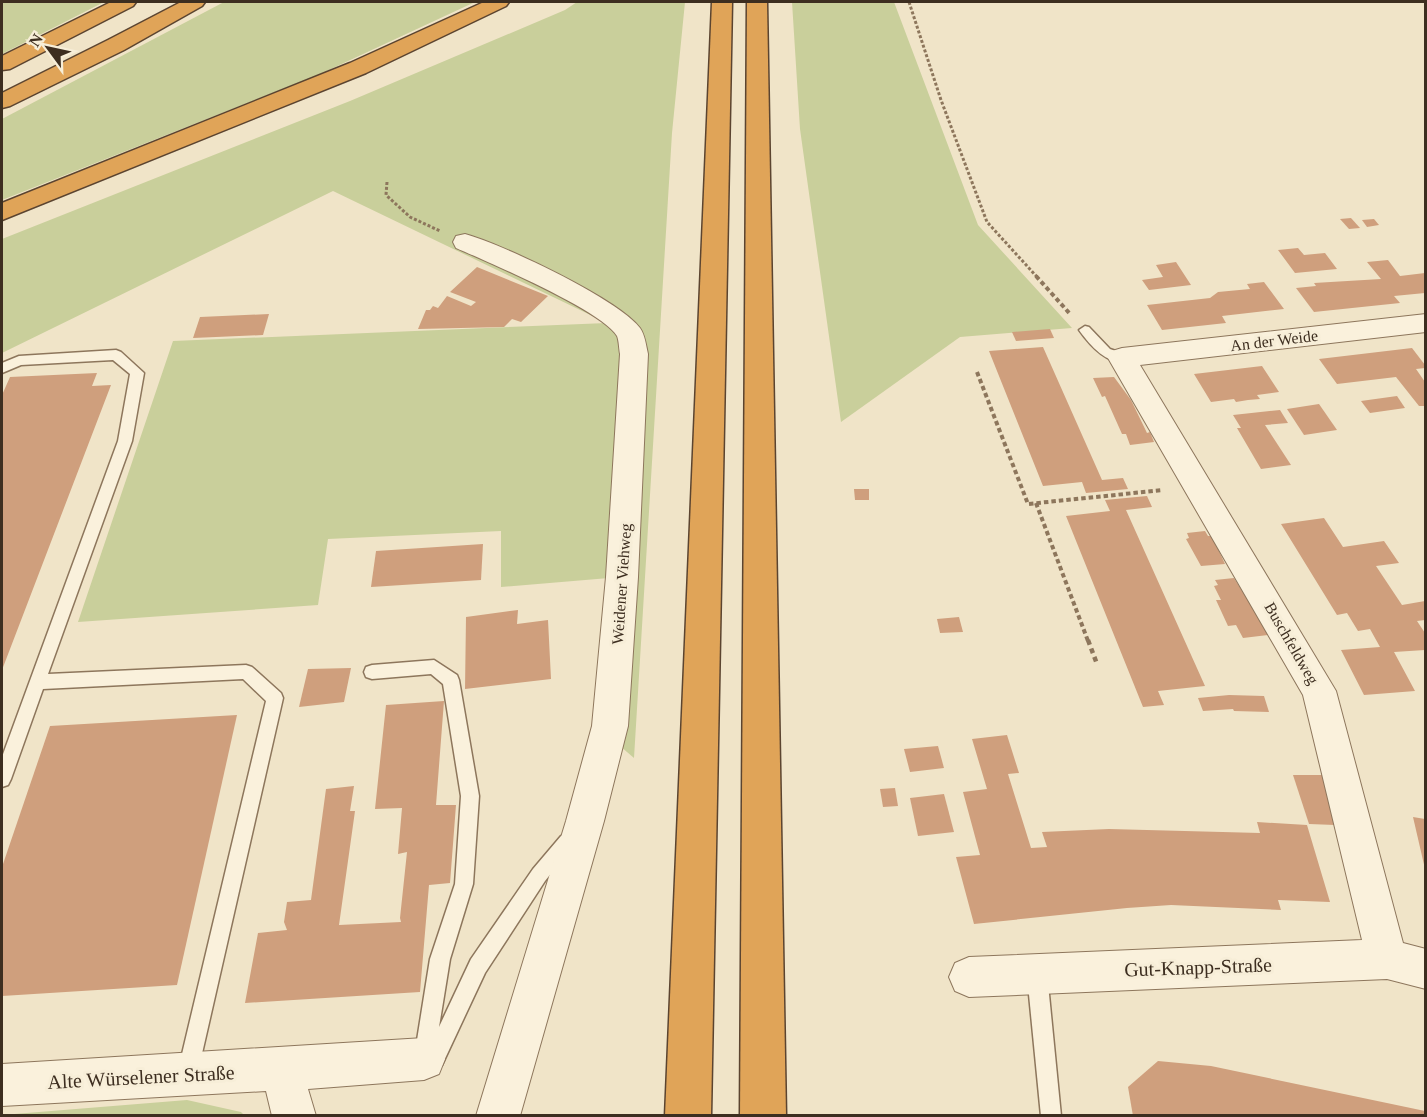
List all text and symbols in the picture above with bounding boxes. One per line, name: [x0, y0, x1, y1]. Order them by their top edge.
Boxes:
north arrow: [18, 18, 78, 78]
text: N: [26, 30, 46, 50]
street label: An der Weide: [1229, 327, 1319, 354]
street label: Weidener Viehweg: [609, 523, 635, 645]
street label: Buschfeldweg: [1260, 599, 1322, 688]
street label: Gut-Knapp-Straße: [1124, 953, 1272, 982]
street label: Alte Würselener Straße: [47, 1061, 235, 1093]

